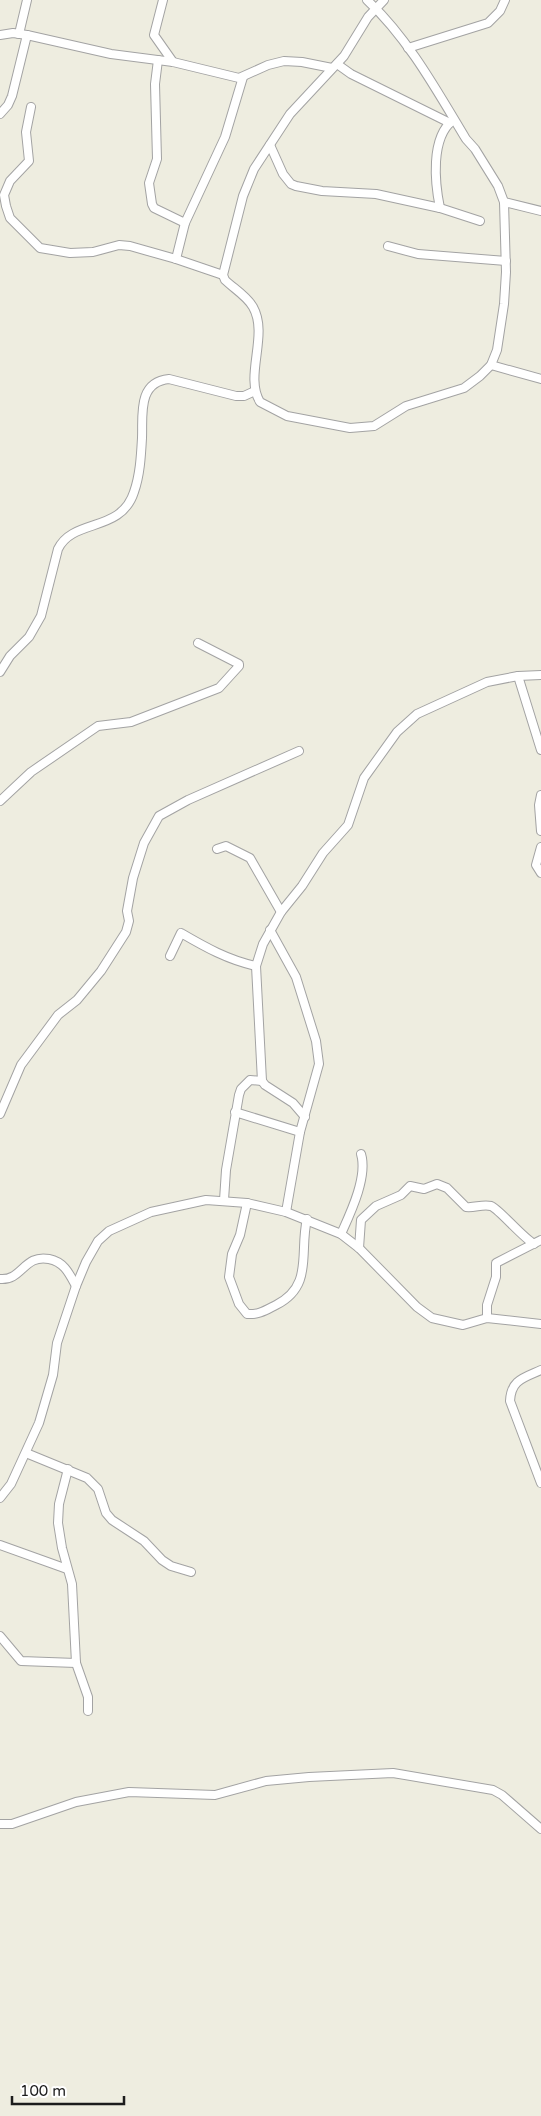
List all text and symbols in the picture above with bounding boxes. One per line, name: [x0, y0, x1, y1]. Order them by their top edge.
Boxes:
scale bar: [12, 2074, 125, 2106]
text: 100 m: [20, 2082, 66, 2100]

